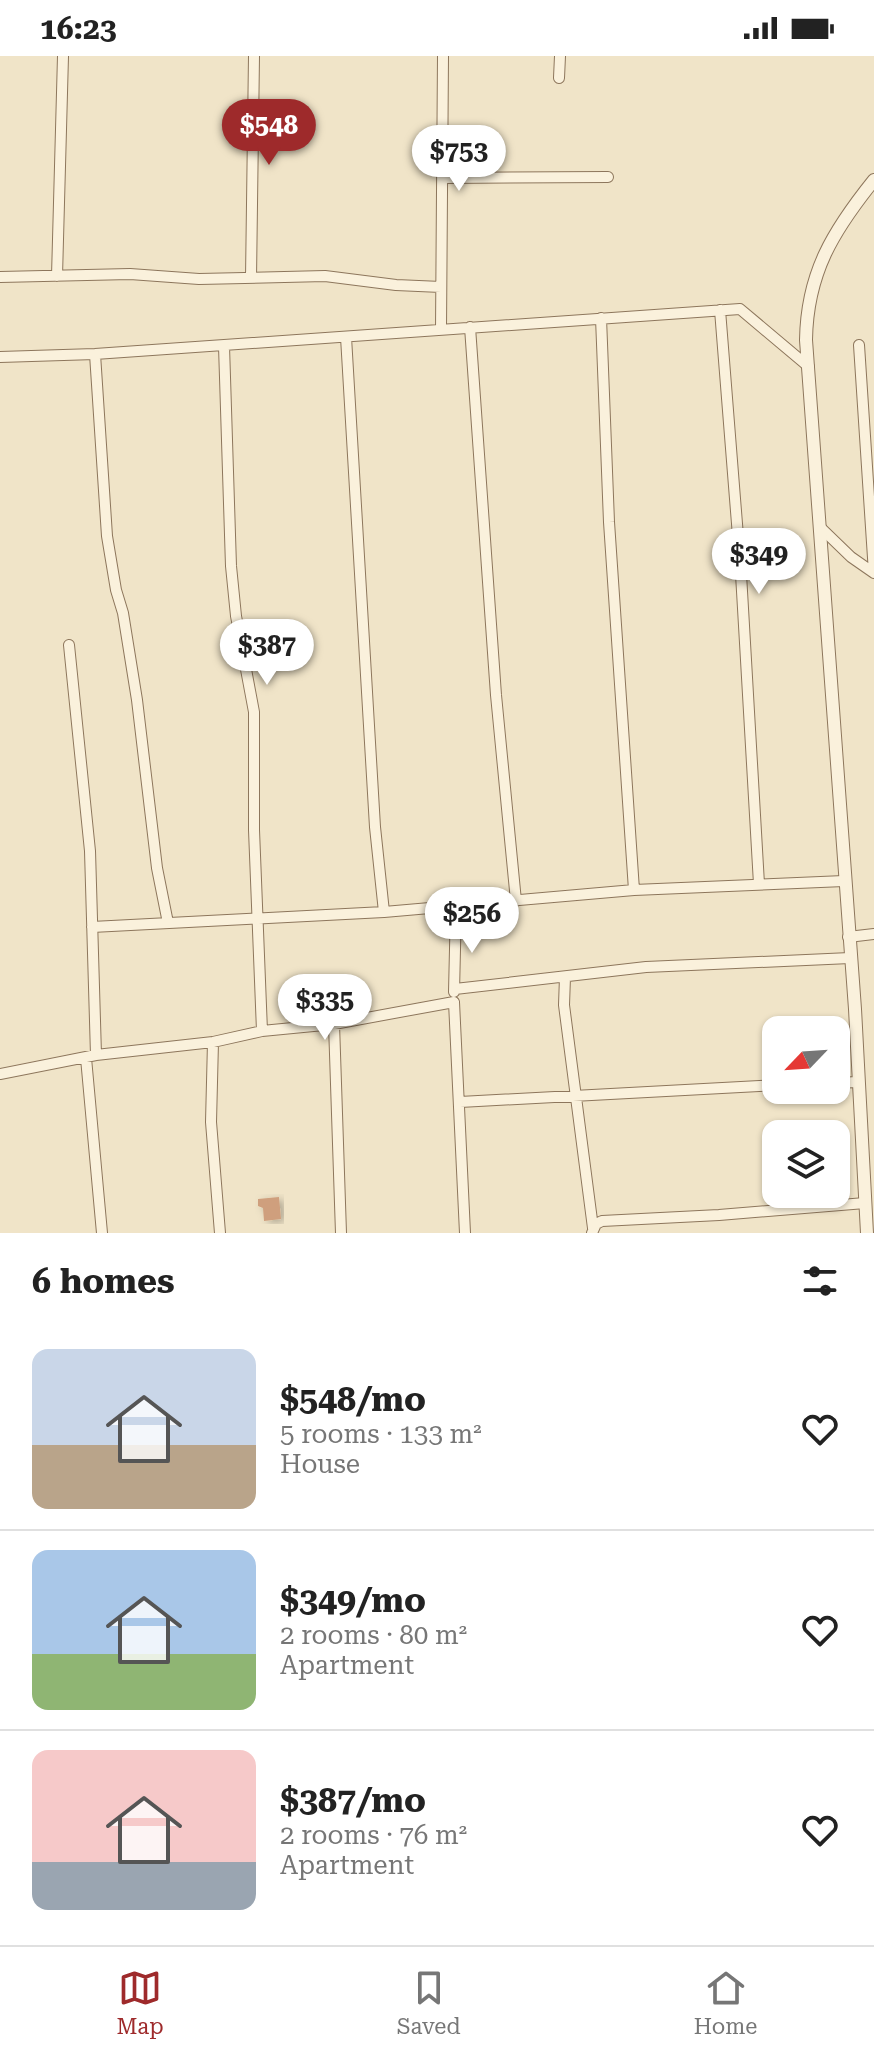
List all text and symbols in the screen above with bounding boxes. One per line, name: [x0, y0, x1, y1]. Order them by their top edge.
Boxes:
text: 16:23: [40, 11, 117, 46]
pin: $548: [222, 99, 316, 167]
text: $548: [240, 110, 298, 140]
pin: $753: [412, 125, 506, 193]
text: $753: [430, 136, 488, 166]
pin: $349: [712, 528, 806, 596]
text: $349: [730, 539, 788, 569]
pin: $387: [220, 619, 314, 687]
text: $387: [238, 630, 296, 660]
pin: $256: [425, 887, 519, 955]
text: $256: [443, 898, 501, 928]
pin: $335: [278, 974, 372, 1042]
text: $335: [296, 985, 354, 1015]
north arrow: [762, 1016, 850, 1104]
map controls: [762, 1016, 850, 1208]
button: layers: [762, 1120, 850, 1208]
icon: filters: [798, 1259, 842, 1303]
text: 6 homes: [32, 1261, 175, 1301]
text: $548/mo: [280, 1379, 426, 1419]
icon: home: [96, 1381, 192, 1477]
icon: heart: [798, 1407, 842, 1451]
text: 5 rooms · 133 m²: [280, 1419, 482, 1449]
text: House: [280, 1449, 360, 1479]
text: $349/mo: [280, 1580, 426, 1620]
icon: home: [96, 1582, 192, 1678]
icon: heart: [798, 1608, 842, 1652]
text: 2 rooms · 80 m²: [280, 1620, 467, 1650]
text: Apartment: [280, 1650, 414, 1680]
text: $387/mo: [280, 1780, 426, 1820]
icon: home: [96, 1782, 192, 1878]
icon: heart: [798, 1808, 842, 1852]
text: 2 rooms · 76 m²: [280, 1820, 467, 1850]
text: Apartment: [280, 1850, 414, 1880]
tab: Map: [117, 1966, 164, 2039]
tab: Saved: [397, 1966, 461, 2039]
tab: Home: [694, 1966, 757, 2039]

